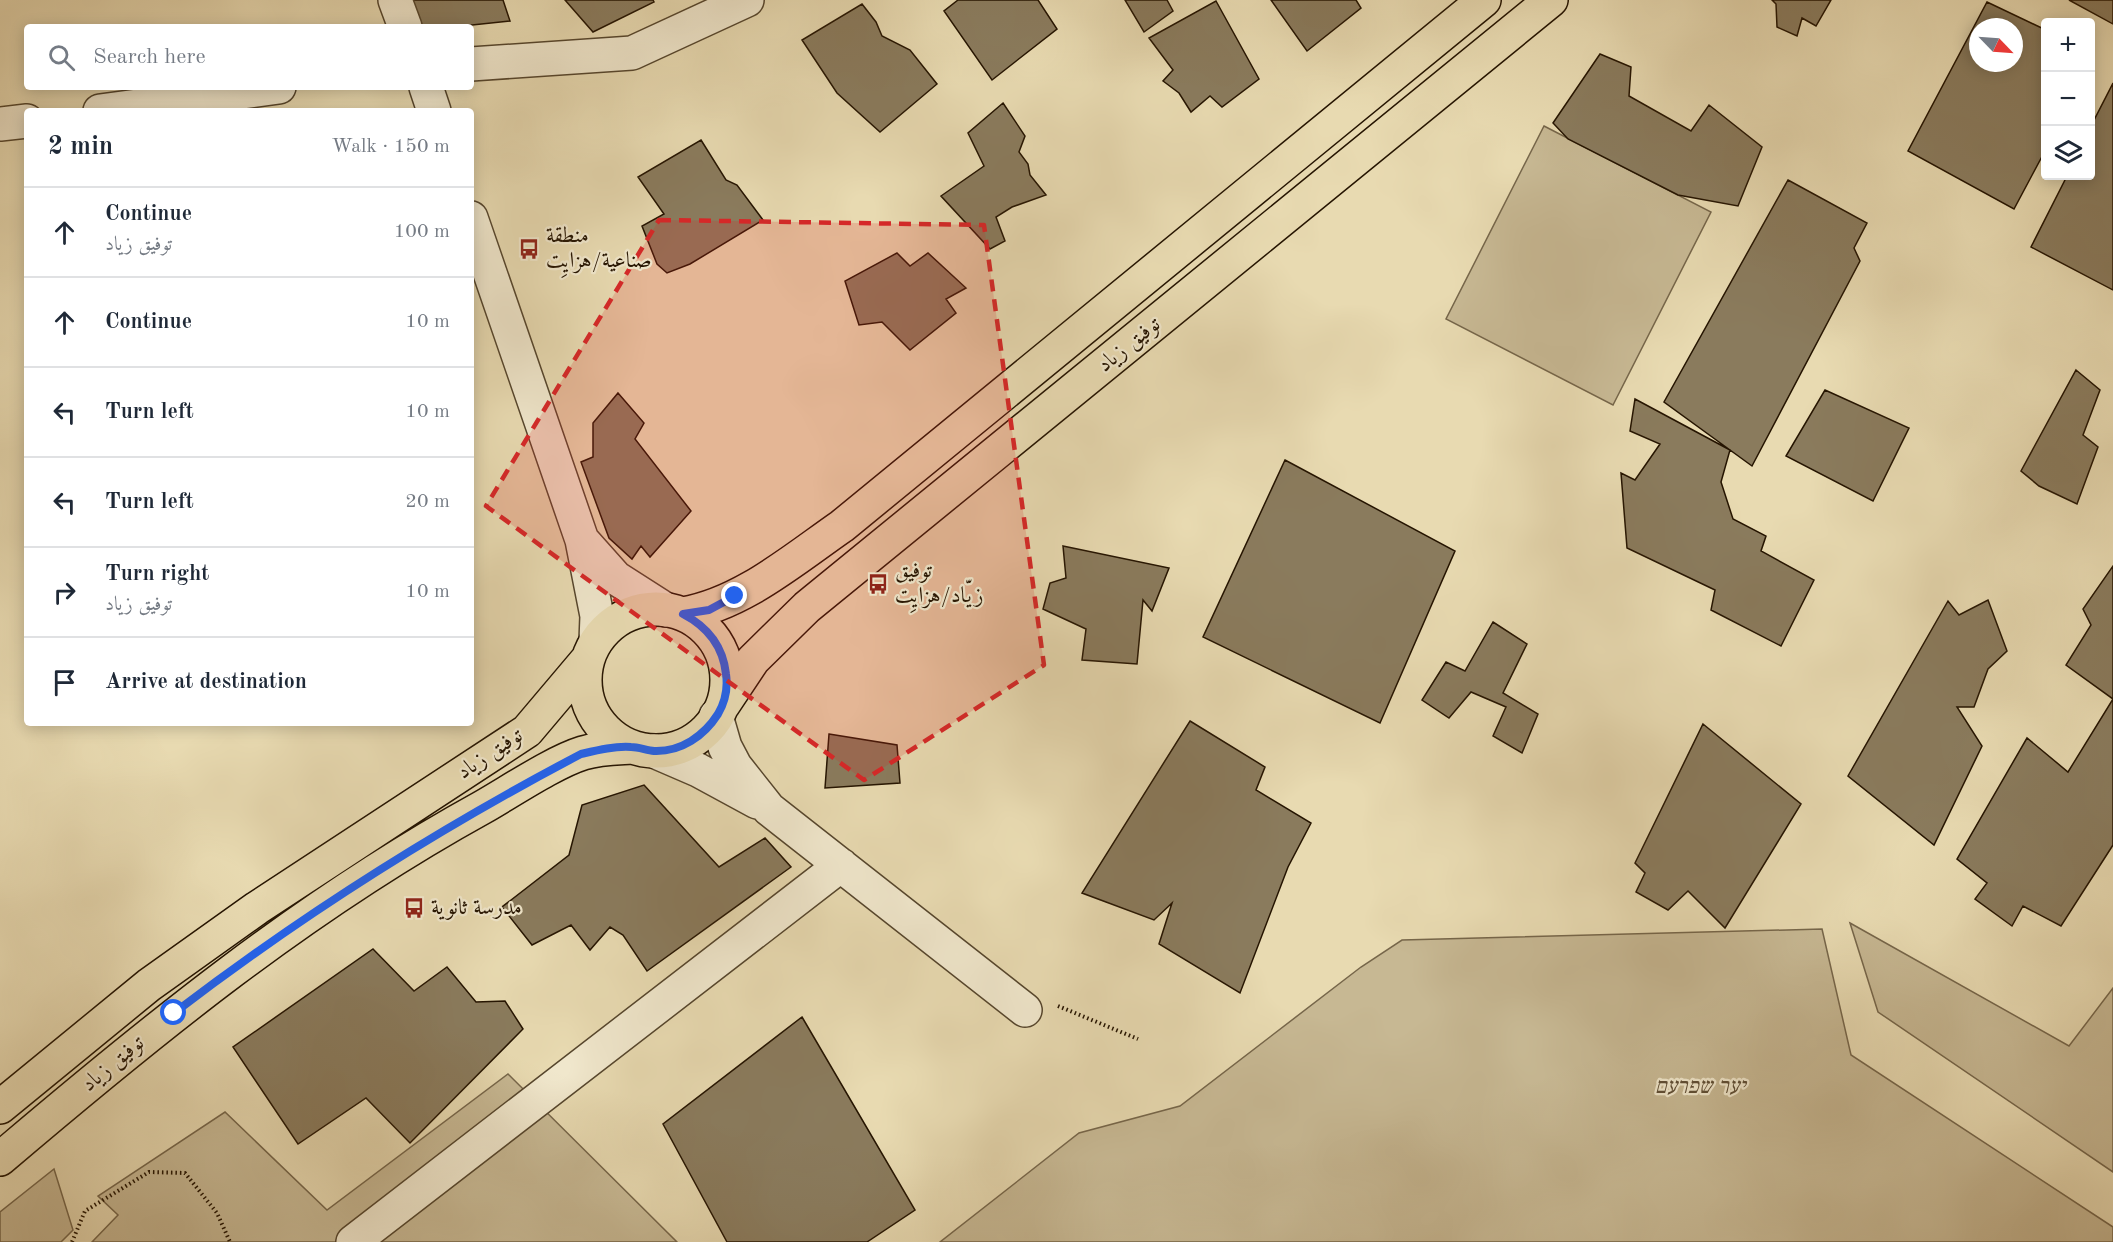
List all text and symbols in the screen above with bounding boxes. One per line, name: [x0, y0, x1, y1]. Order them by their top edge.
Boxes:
north arrow: [1969, 18, 2023, 72]
map controls: [2041, 18, 2095, 180]
button: +: [2041, 18, 2095, 72]
search box: [24, 24, 474, 90]
icon: search: [45, 41, 78, 74]
text: Search here: [93, 46, 206, 68]
button: −: [2041, 72, 2095, 126]
button: layers: [2041, 126, 2095, 180]
text: 2 min: [48, 134, 113, 160]
text: Walk · 150 m: [331, 137, 450, 157]
text: Continue: [105, 203, 192, 225]
icon: ahead: [48, 216, 81, 249]
text: 100 m: [394, 222, 450, 242]
place label: منطقة صناعية/هزايِت: [546, 225, 652, 278]
text: توفيق زياد: [105, 235, 172, 255]
bus stop icon: منطقة صناعية/هزايِت: [517, 237, 541, 261]
icon: ahead: [48, 306, 81, 339]
text: Continue: [105, 311, 192, 333]
text: 10 m: [405, 312, 450, 332]
street label: توفيق زياد: [1093, 313, 1166, 378]
icon: left: [48, 396, 81, 429]
text: Turn left: [105, 401, 194, 423]
text: 10 m: [405, 402, 450, 422]
icon: left: [48, 486, 81, 519]
text: Turn left: [105, 491, 194, 513]
text: 20 m: [405, 492, 450, 512]
place label: توفيق زيّاد/هزايِت: [895, 560, 983, 613]
text: Turn right: [105, 563, 209, 585]
bus stop icon: توفيق زيّاد/هزايِت: [866, 572, 890, 596]
icon: right: [48, 576, 81, 609]
text: 10 m: [405, 582, 450, 602]
route end: [721, 582, 747, 608]
text: توفيق زياد: [105, 595, 172, 615]
icon: arrive: [48, 666, 81, 699]
text: Arrive at destination: [105, 671, 307, 693]
street label: توفيق زياد: [453, 724, 528, 785]
bus stop icon: مدرسة ثانوية: [402, 896, 426, 920]
place label: مدرسة ثانوية: [431, 897, 522, 920]
route start: [160, 999, 186, 1025]
street label: توفيق زياد: [78, 1031, 150, 1097]
park label: יער שפרעם: [1655, 1076, 1747, 1098]

